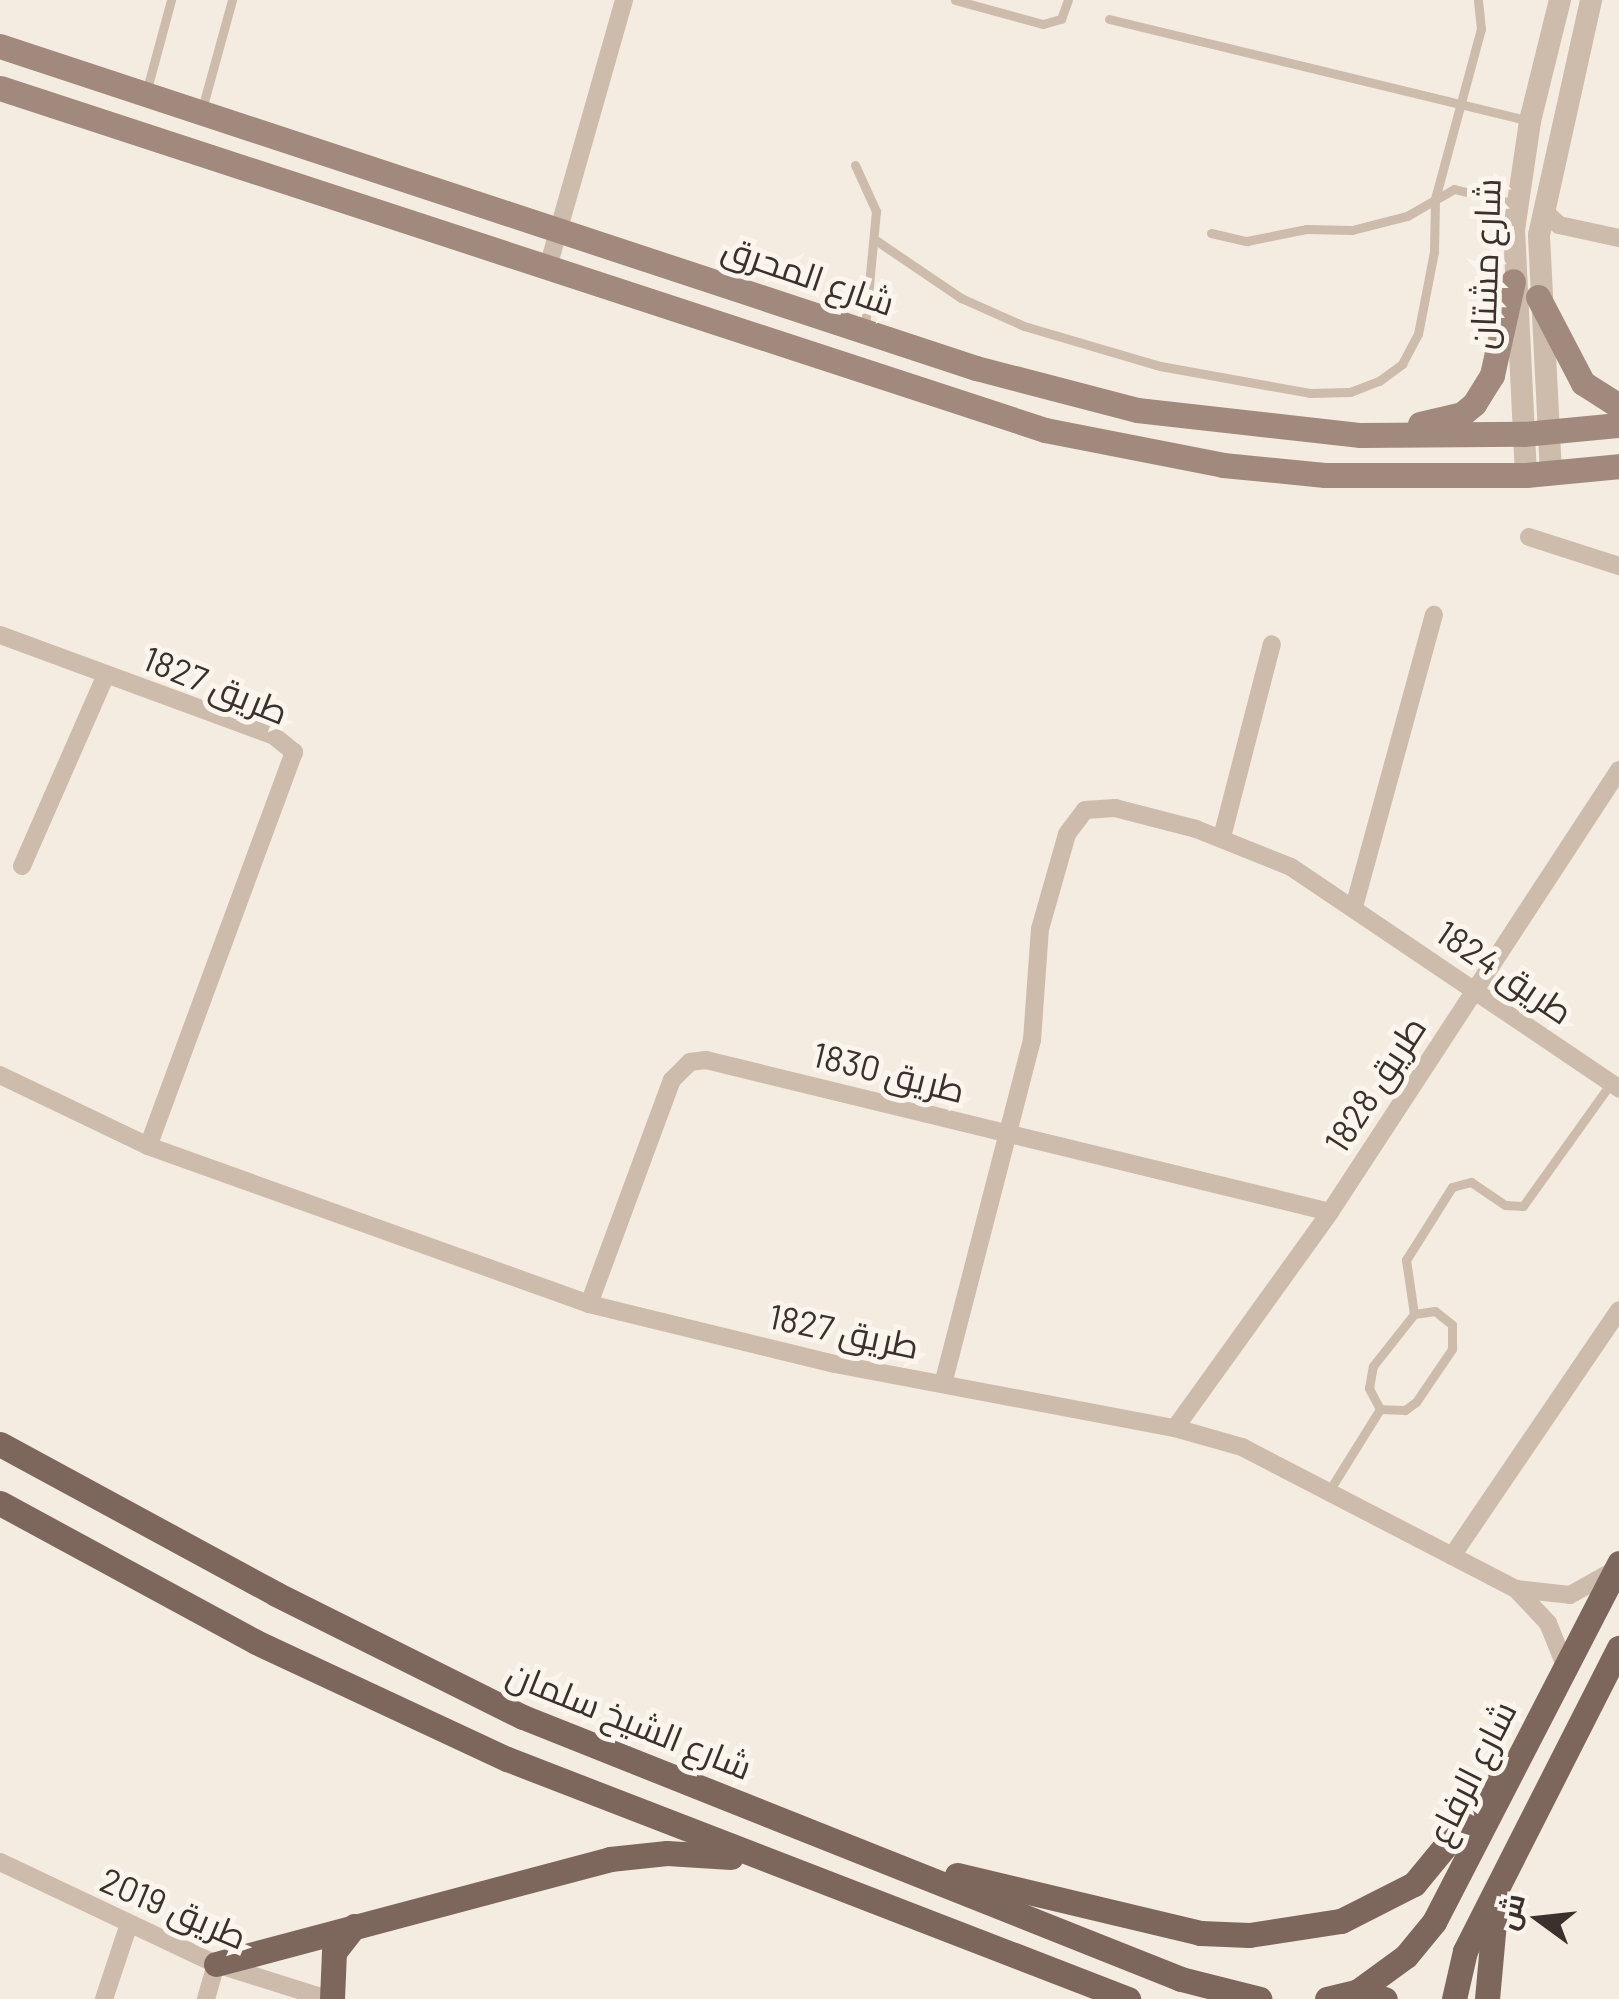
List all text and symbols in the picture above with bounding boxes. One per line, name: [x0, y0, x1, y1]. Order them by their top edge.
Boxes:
street label: شارع مشتان: [1460, 178, 1508, 350]
street label: شارع المحرق: [717, 225, 901, 323]
street label: طريق 1827: [137, 636, 295, 732]
street label: طريق 1824: [1429, 910, 1581, 1032]
street label: طريق 1828: [1314, 1008, 1434, 1160]
street label: طريق 1830: [809, 1032, 969, 1110]
street label: طريق 1827: [765, 1294, 923, 1366]
street label: شارع الشيخ سلمان: [502, 1651, 758, 1787]
street label: شارع الرفاع: [1416, 1693, 1524, 1851]
street label: طريق 2019: [94, 1857, 254, 1957]
north arrow: [1489, 1869, 1589, 1969]
text: ش: [1489, 1889, 1531, 1933]

